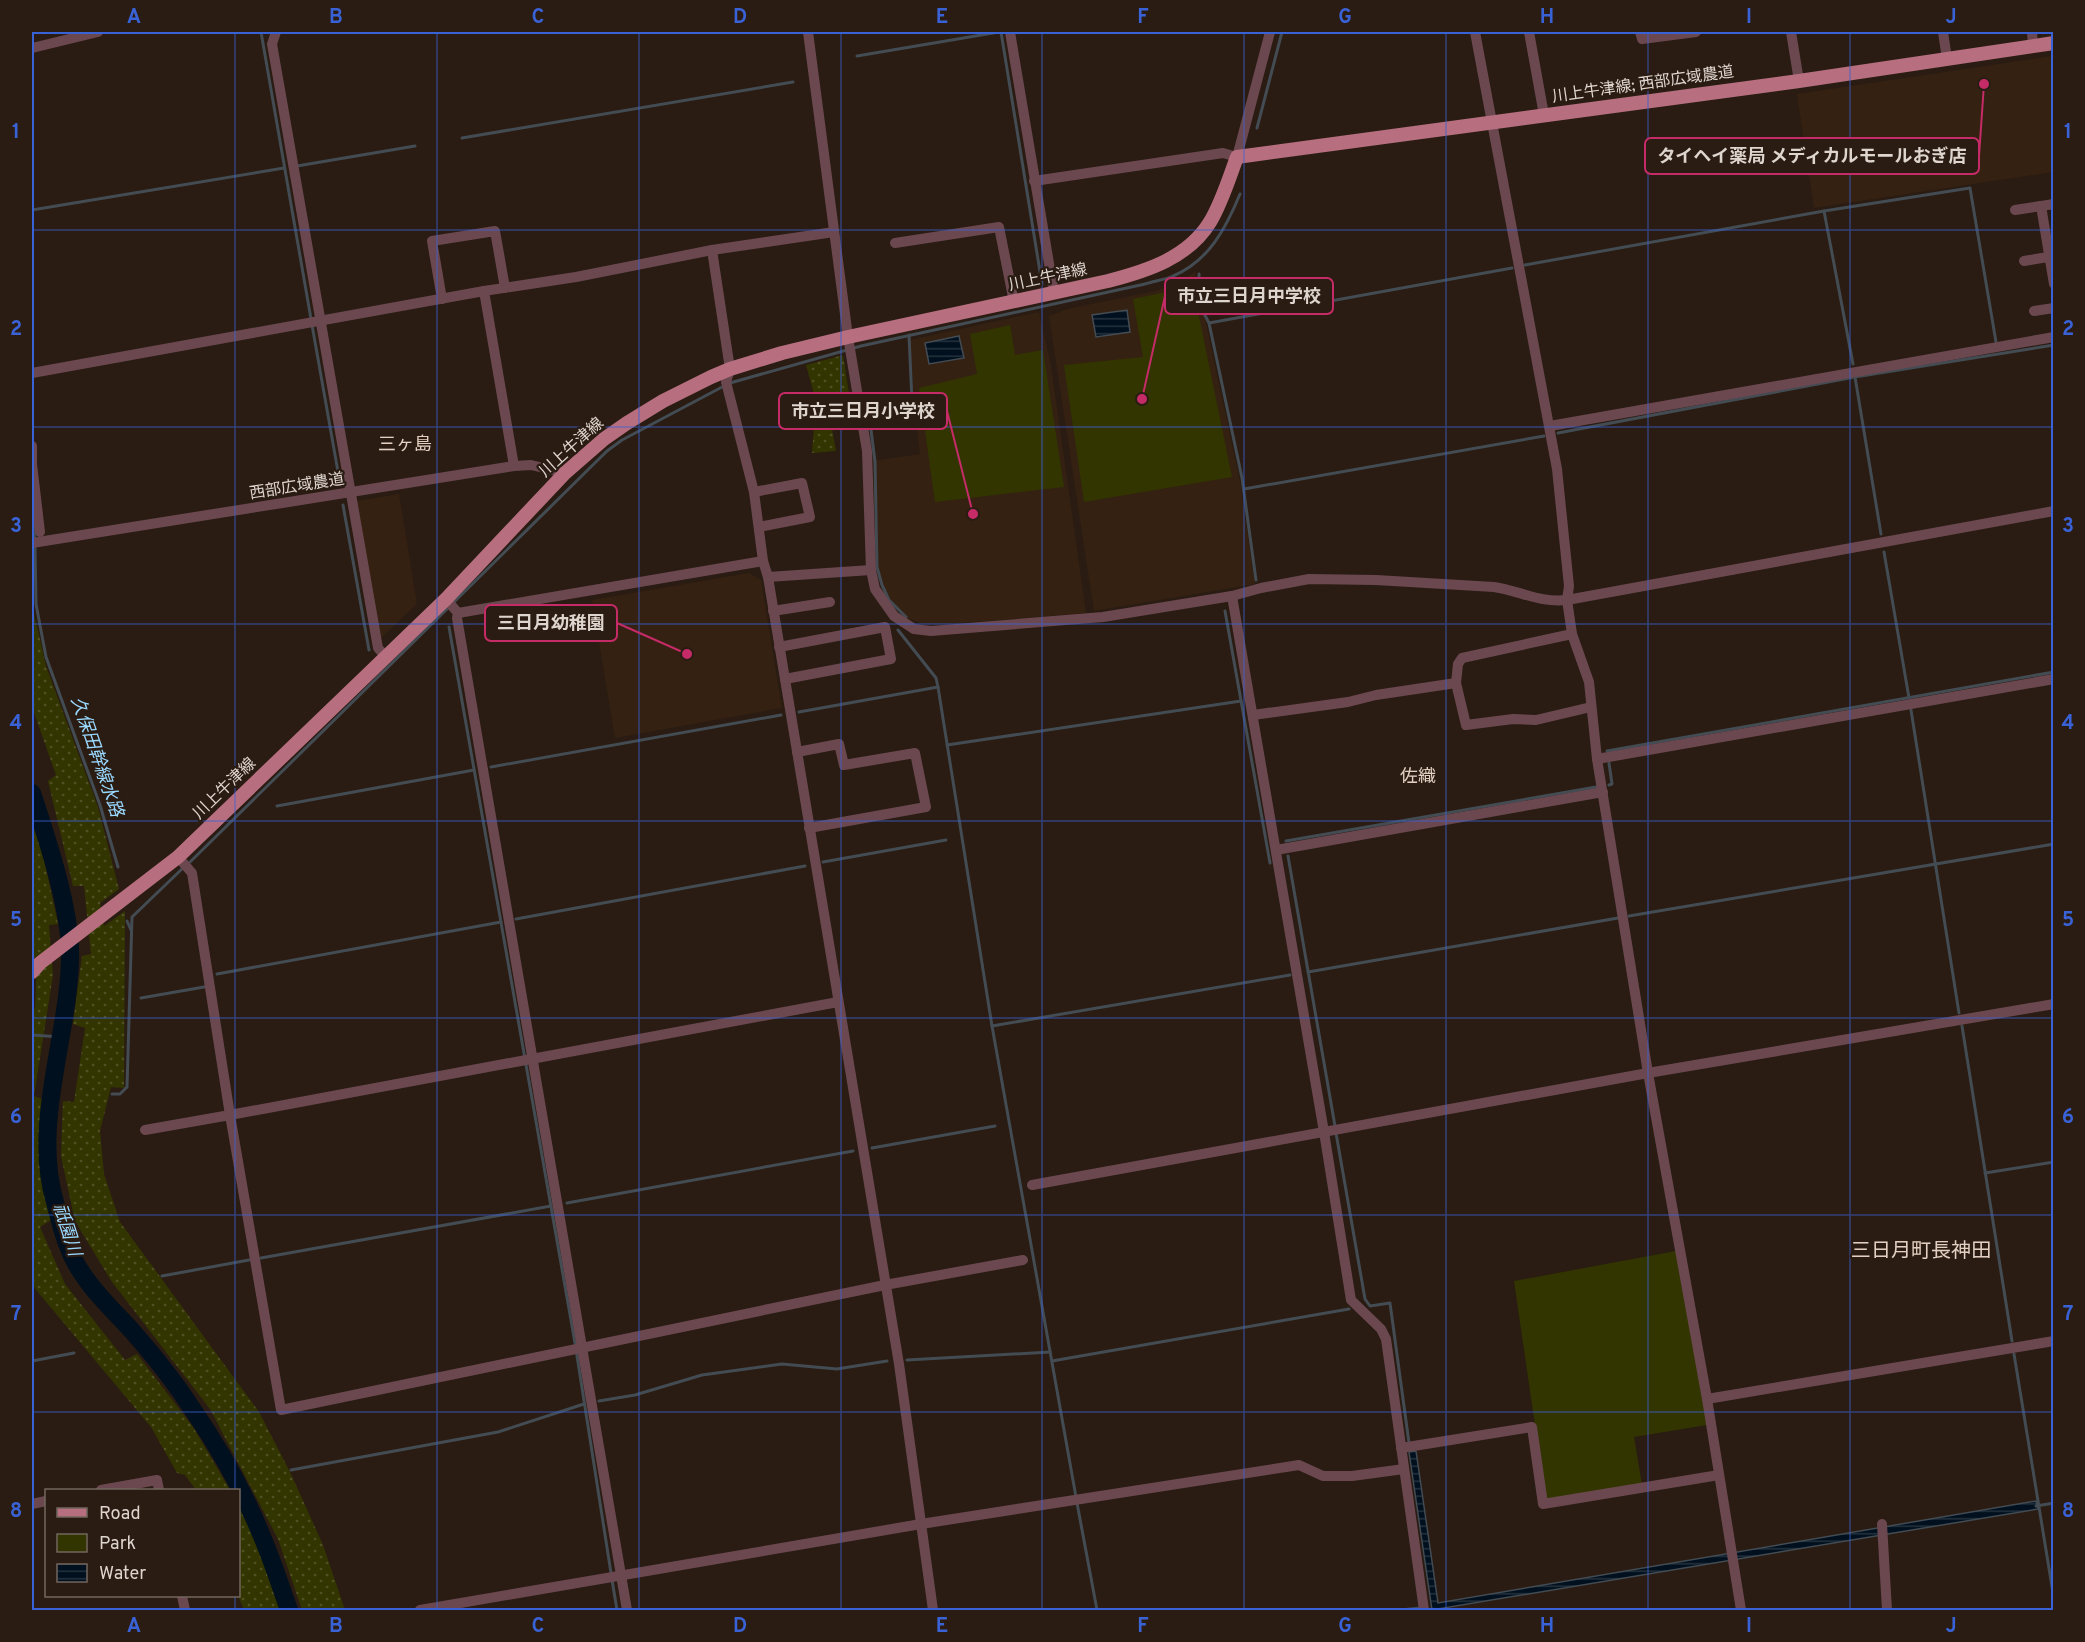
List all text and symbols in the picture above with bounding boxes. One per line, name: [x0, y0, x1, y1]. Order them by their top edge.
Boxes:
text: A: [127, 5, 141, 31]
text: B: [329, 5, 343, 31]
text: C: [532, 5, 544, 31]
text: D: [733, 5, 747, 31]
text: E: [936, 5, 948, 31]
text: F: [1137, 5, 1149, 31]
text: G: [1338, 5, 1352, 31]
text: H: [1540, 5, 1554, 31]
text: I: [1746, 5, 1752, 31]
text: J: [1945, 5, 1957, 31]
street label: 川上牛津線; 西部広域農道: [1551, 62, 1735, 108]
text: 1: [12, 120, 20, 146]
text: 1: [2064, 120, 2072, 146]
callout: タイヘイ薬局 メディカルモールおぎ店: [1645, 138, 1979, 174]
text: タイヘイ薬局 メディカルモールおぎ店: [1657, 146, 1967, 169]
street label: 川上牛津線: [1007, 260, 1089, 296]
callout: 市立三日月中学校: [1165, 278, 1333, 314]
text: 市立三日月中学校: [1177, 286, 1321, 309]
text: 2: [10, 317, 22, 343]
text: 2: [2062, 317, 2074, 343]
callout: 市立三日月小学校: [779, 393, 947, 429]
text: 市立三日月小学校: [791, 401, 935, 424]
street label: 川上牛津線: [536, 414, 608, 482]
district label: 三ヶ島: [378, 434, 432, 457]
street label: 西部広域農道: [248, 470, 346, 504]
text: 3: [10, 514, 22, 540]
text: 3: [2062, 514, 2074, 540]
callout: 三日月幼稚園: [485, 605, 617, 641]
text: 三日月幼稚園: [497, 613, 605, 636]
water label: 久保田幹線水路: [65, 694, 128, 822]
text: 4: [10, 711, 22, 737]
text: 4: [2062, 711, 2074, 737]
street label: 川上牛津線: [189, 754, 261, 824]
district label: 佐織: [1400, 766, 1436, 789]
text: 5: [10, 908, 22, 934]
text: 5: [2062, 908, 2074, 934]
text: 6: [10, 1105, 22, 1131]
text: 6: [2062, 1105, 2074, 1131]
water label: 祇園川: [47, 1201, 86, 1261]
district label: 三日月町長神田: [1851, 1239, 1991, 1265]
text: 7: [11, 1302, 21, 1328]
text: 7: [2063, 1302, 2073, 1328]
legend: [45, 1489, 240, 1597]
text: 8: [10, 1499, 22, 1525]
text: 8: [2062, 1499, 2074, 1525]
text: Road: [99, 1503, 141, 1526]
text: Park: [99, 1533, 136, 1556]
text: Water: [99, 1563, 146, 1586]
text: A: [127, 1614, 141, 1640]
text: B: [329, 1614, 343, 1640]
text: C: [532, 1614, 544, 1640]
text: D: [733, 1614, 747, 1640]
text: E: [936, 1614, 948, 1640]
text: F: [1137, 1614, 1149, 1640]
text: G: [1338, 1614, 1352, 1640]
text: H: [1540, 1614, 1554, 1640]
text: I: [1746, 1614, 1752, 1640]
text: J: [1945, 1614, 1957, 1640]

